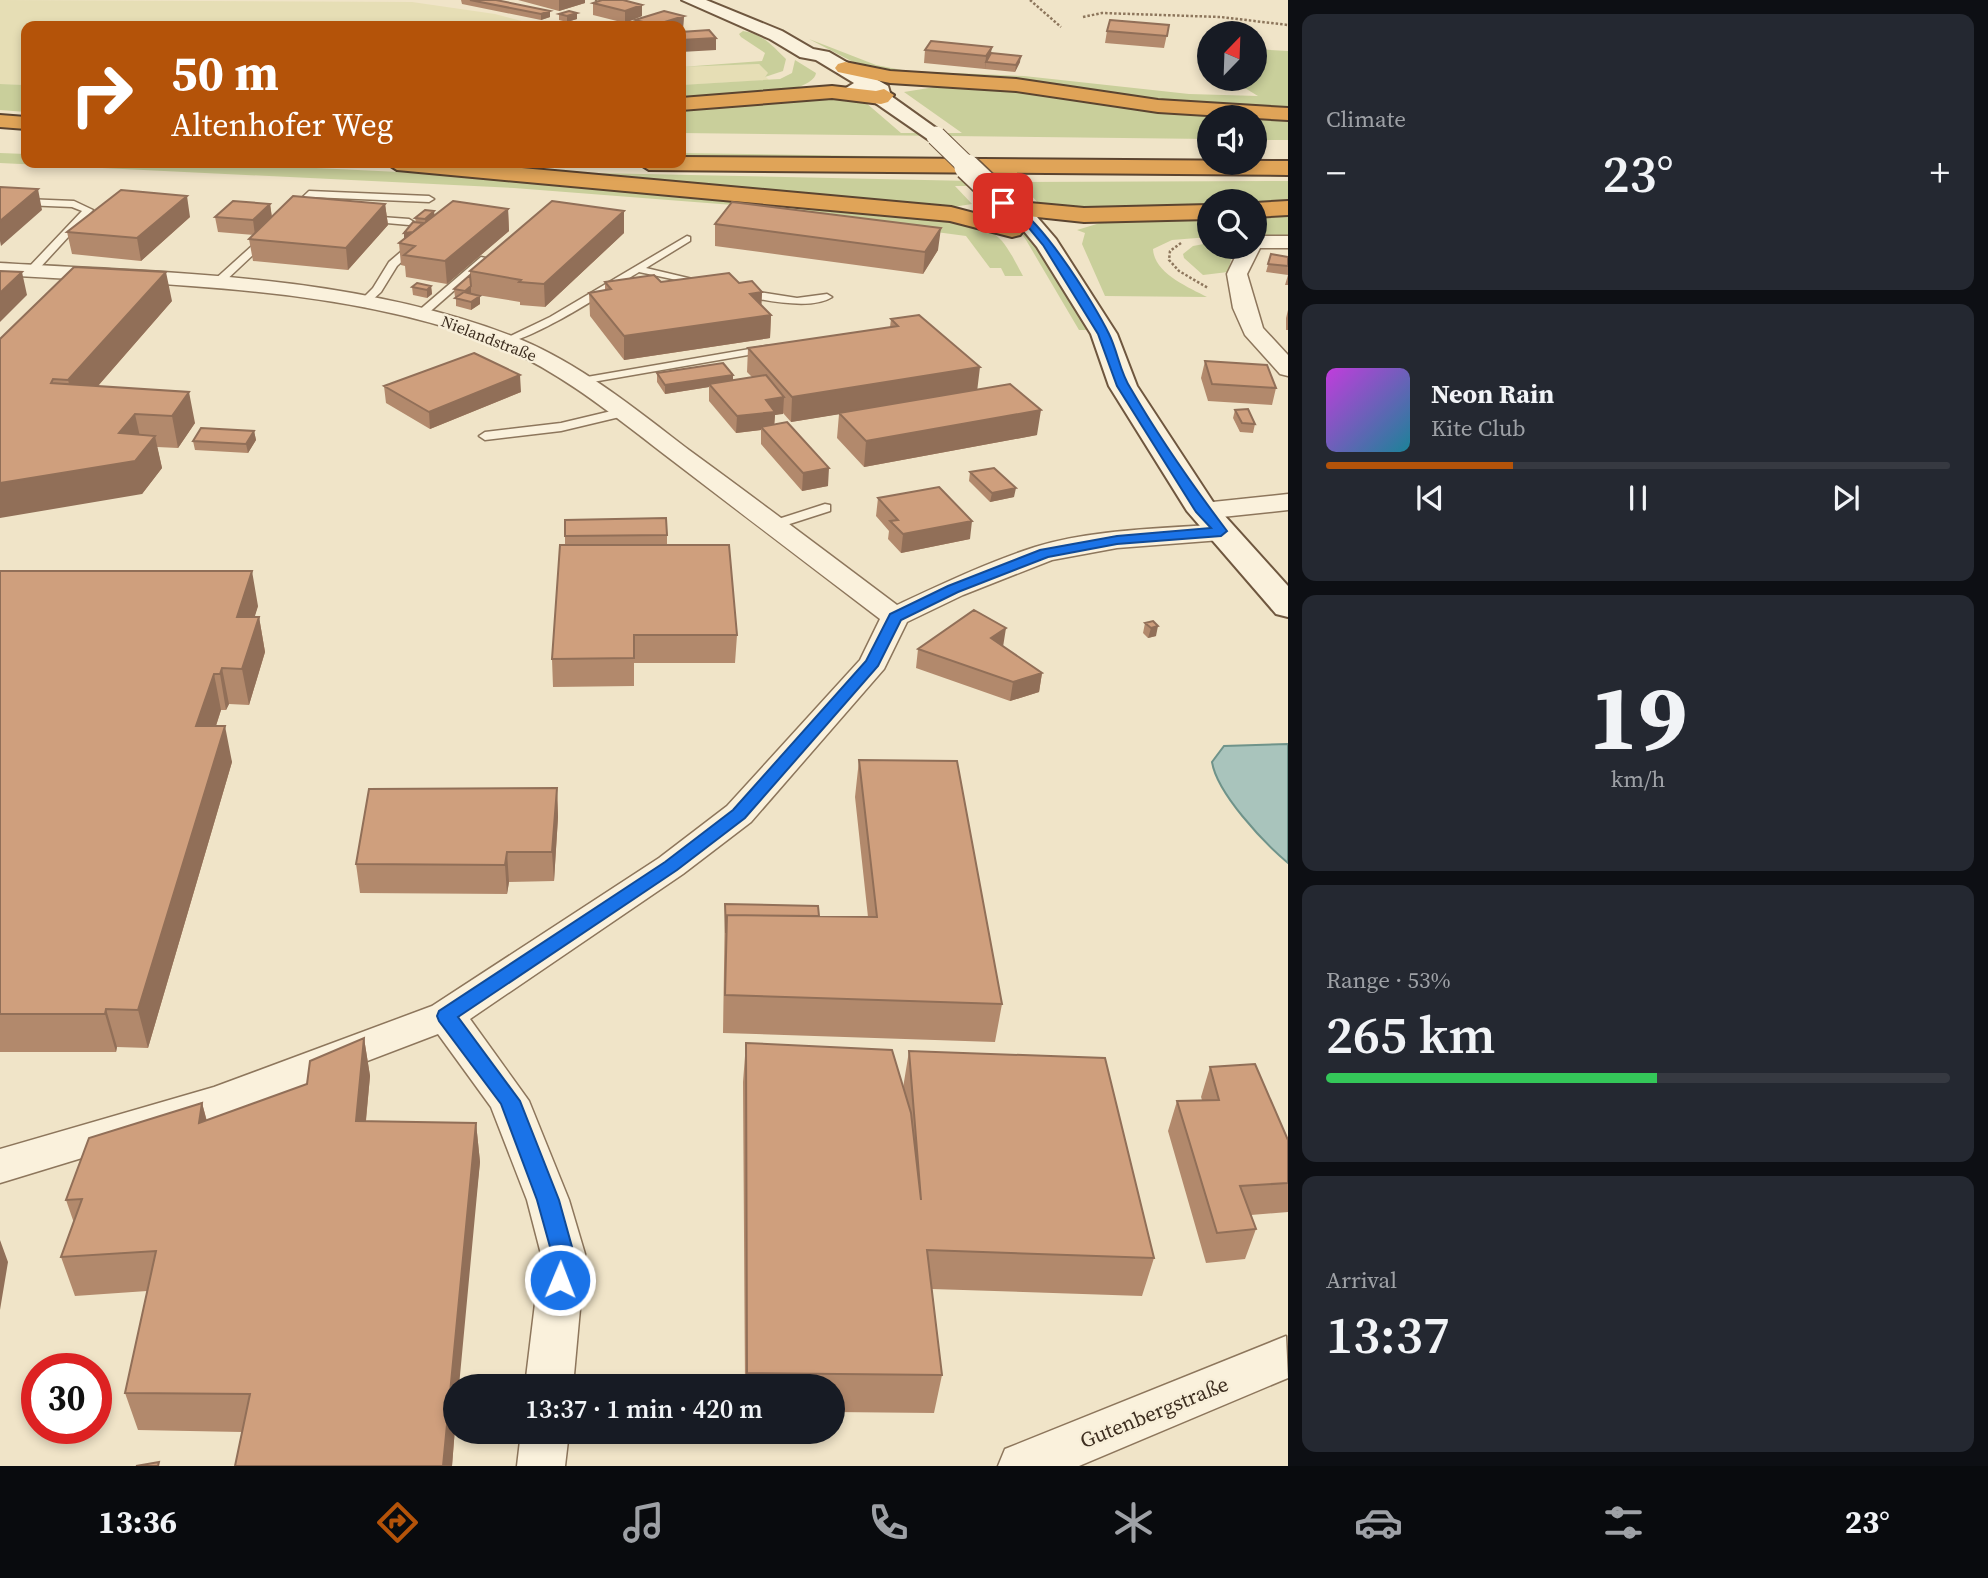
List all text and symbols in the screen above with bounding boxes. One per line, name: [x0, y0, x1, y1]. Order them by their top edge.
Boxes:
north arrow: [1197, 21, 1267, 91]
map controls: [1197, 21, 1267, 259]
text: 50 m: [171, 39, 279, 106]
icon: right: [56, 49, 147, 140]
text: Altenhofer Weg: [171, 103, 393, 147]
text: Climate: [1326, 103, 1406, 135]
button: sound: [1197, 105, 1267, 175]
text: 23°: [1602, 138, 1674, 209]
text: −: [1326, 147, 1346, 199]
text: +: [1930, 147, 1950, 199]
pin: [973, 173, 1033, 233]
icon: arrive: [984, 184, 1022, 222]
button: search: [1197, 189, 1267, 259]
street label: Nielandstraße: [438, 310, 540, 366]
text: Neon Rain: [1431, 376, 1554, 412]
text: Kite Club: [1431, 412, 1526, 444]
icon: previous: [1411, 479, 1449, 517]
icon: pause: [1619, 479, 1657, 517]
icon: next: [1827, 479, 1865, 517]
text: 19: [1589, 655, 1687, 779]
text: km/h: [1611, 763, 1665, 795]
text: Range · 53%: [1326, 964, 1451, 996]
text: 265 km: [1326, 999, 1495, 1070]
position arrow: [523, 1243, 597, 1317]
text: Arrival: [1326, 1264, 1397, 1296]
text: 13:37: [1326, 1299, 1450, 1370]
speed limit sign: 30: [21, 1353, 112, 1444]
street label: Gutenbergstraße: [1075, 1369, 1233, 1455]
text: 13:37 · 1 min · 420 m: [525, 1391, 763, 1427]
icon: directions: [373, 1498, 422, 1547]
icon: music: [619, 1498, 668, 1547]
icon: phone: [864, 1498, 913, 1547]
icon: climate: [1109, 1498, 1158, 1547]
icon: car: [1354, 1498, 1403, 1547]
icon: filters: [1599, 1498, 1648, 1547]
text: 13:36: [98, 1500, 177, 1544]
text: 23°: [1845, 1500, 1890, 1544]

